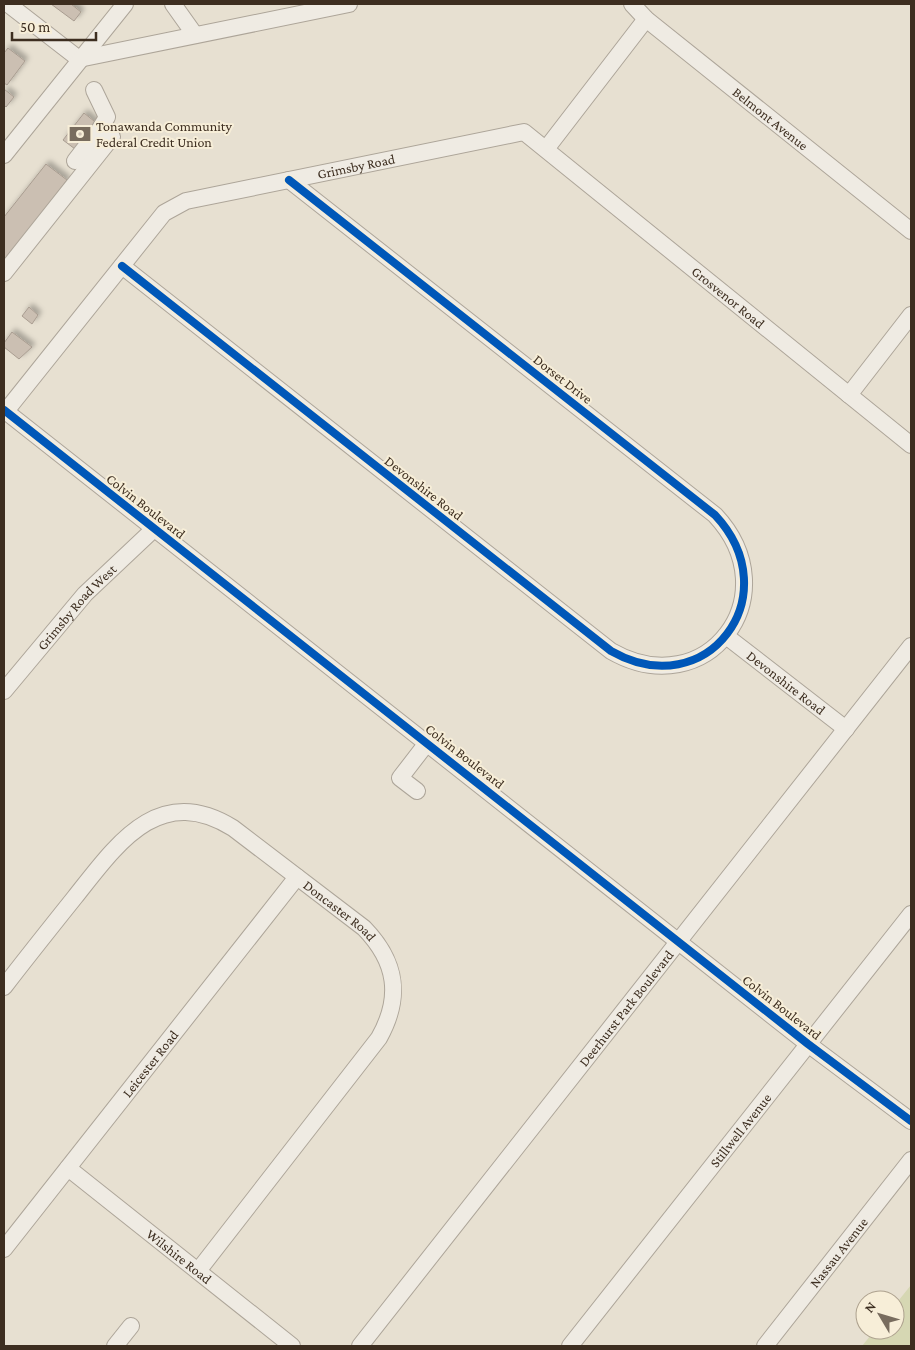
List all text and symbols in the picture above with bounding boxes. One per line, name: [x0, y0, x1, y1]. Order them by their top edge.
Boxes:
scale bar: [12, 10, 96, 42]
text: 50 m: [20, 19, 50, 35]
street label: Belmont Avenue: [730, 84, 811, 154]
place label: Tonawanda Community Federal Credit Union: [96, 118, 232, 150]
bank icon: Tonawanda Community Federal Credit Union: [67, 121, 93, 147]
street label: Grimsby Road: [316, 150, 397, 182]
street label: Grosvenor Road: [689, 263, 768, 332]
street label: Dorset Drive: [530, 351, 596, 407]
street label: Devonshire Road: [382, 453, 467, 524]
street label: Colvin Boulevard: [103, 470, 189, 542]
street label: Grimsby Road West: [34, 561, 120, 653]
street label: Devonshire Road: [744, 647, 829, 718]
street label: Colvin Boulevard: [422, 720, 508, 792]
street label: Doncaster Road: [300, 877, 380, 944]
street label: Deerhurst Park Boulevard: [575, 946, 677, 1069]
street label: Colvin Boulevard: [739, 971, 825, 1043]
street label: Leicester Road: [119, 1026, 182, 1100]
street label: Stillwell Avenue: [706, 1090, 775, 1170]
street label: Nassau Avenue: [806, 1214, 871, 1291]
street label: Wilshire Road: [143, 1226, 215, 1287]
north arrow: [855, 1290, 905, 1340]
text: N: [861, 1298, 879, 1316]

